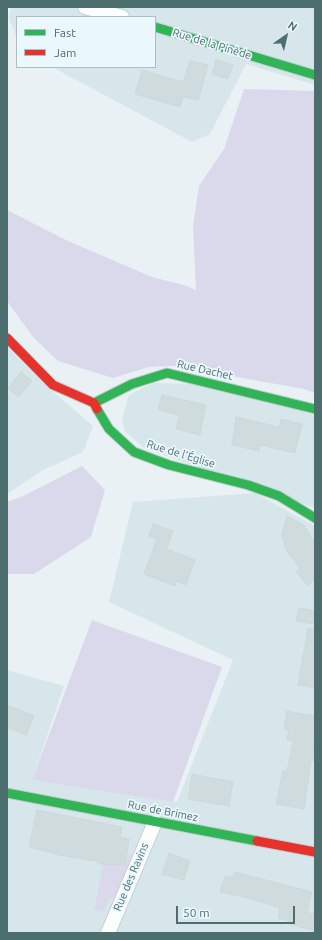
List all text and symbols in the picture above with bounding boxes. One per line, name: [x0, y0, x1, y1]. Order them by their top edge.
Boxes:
legend: [16, 16, 156, 68]
north arrow: [266, 16, 306, 56]
text: N: [286, 19, 299, 33]
text: Fast: [54, 26, 76, 39]
street label: Rue de la Pinède: [171, 26, 253, 62]
text: Jam: [54, 46, 76, 59]
street label: Rue Dachet: [176, 357, 234, 383]
street label: Rue de l'Église: [145, 437, 217, 471]
street label: Rue de Brimez: [127, 798, 199, 824]
street label: Rue des Ravins: [111, 841, 151, 913]
scale bar: [178, 898, 297, 924]
text: 50 m: [183, 906, 210, 919]

